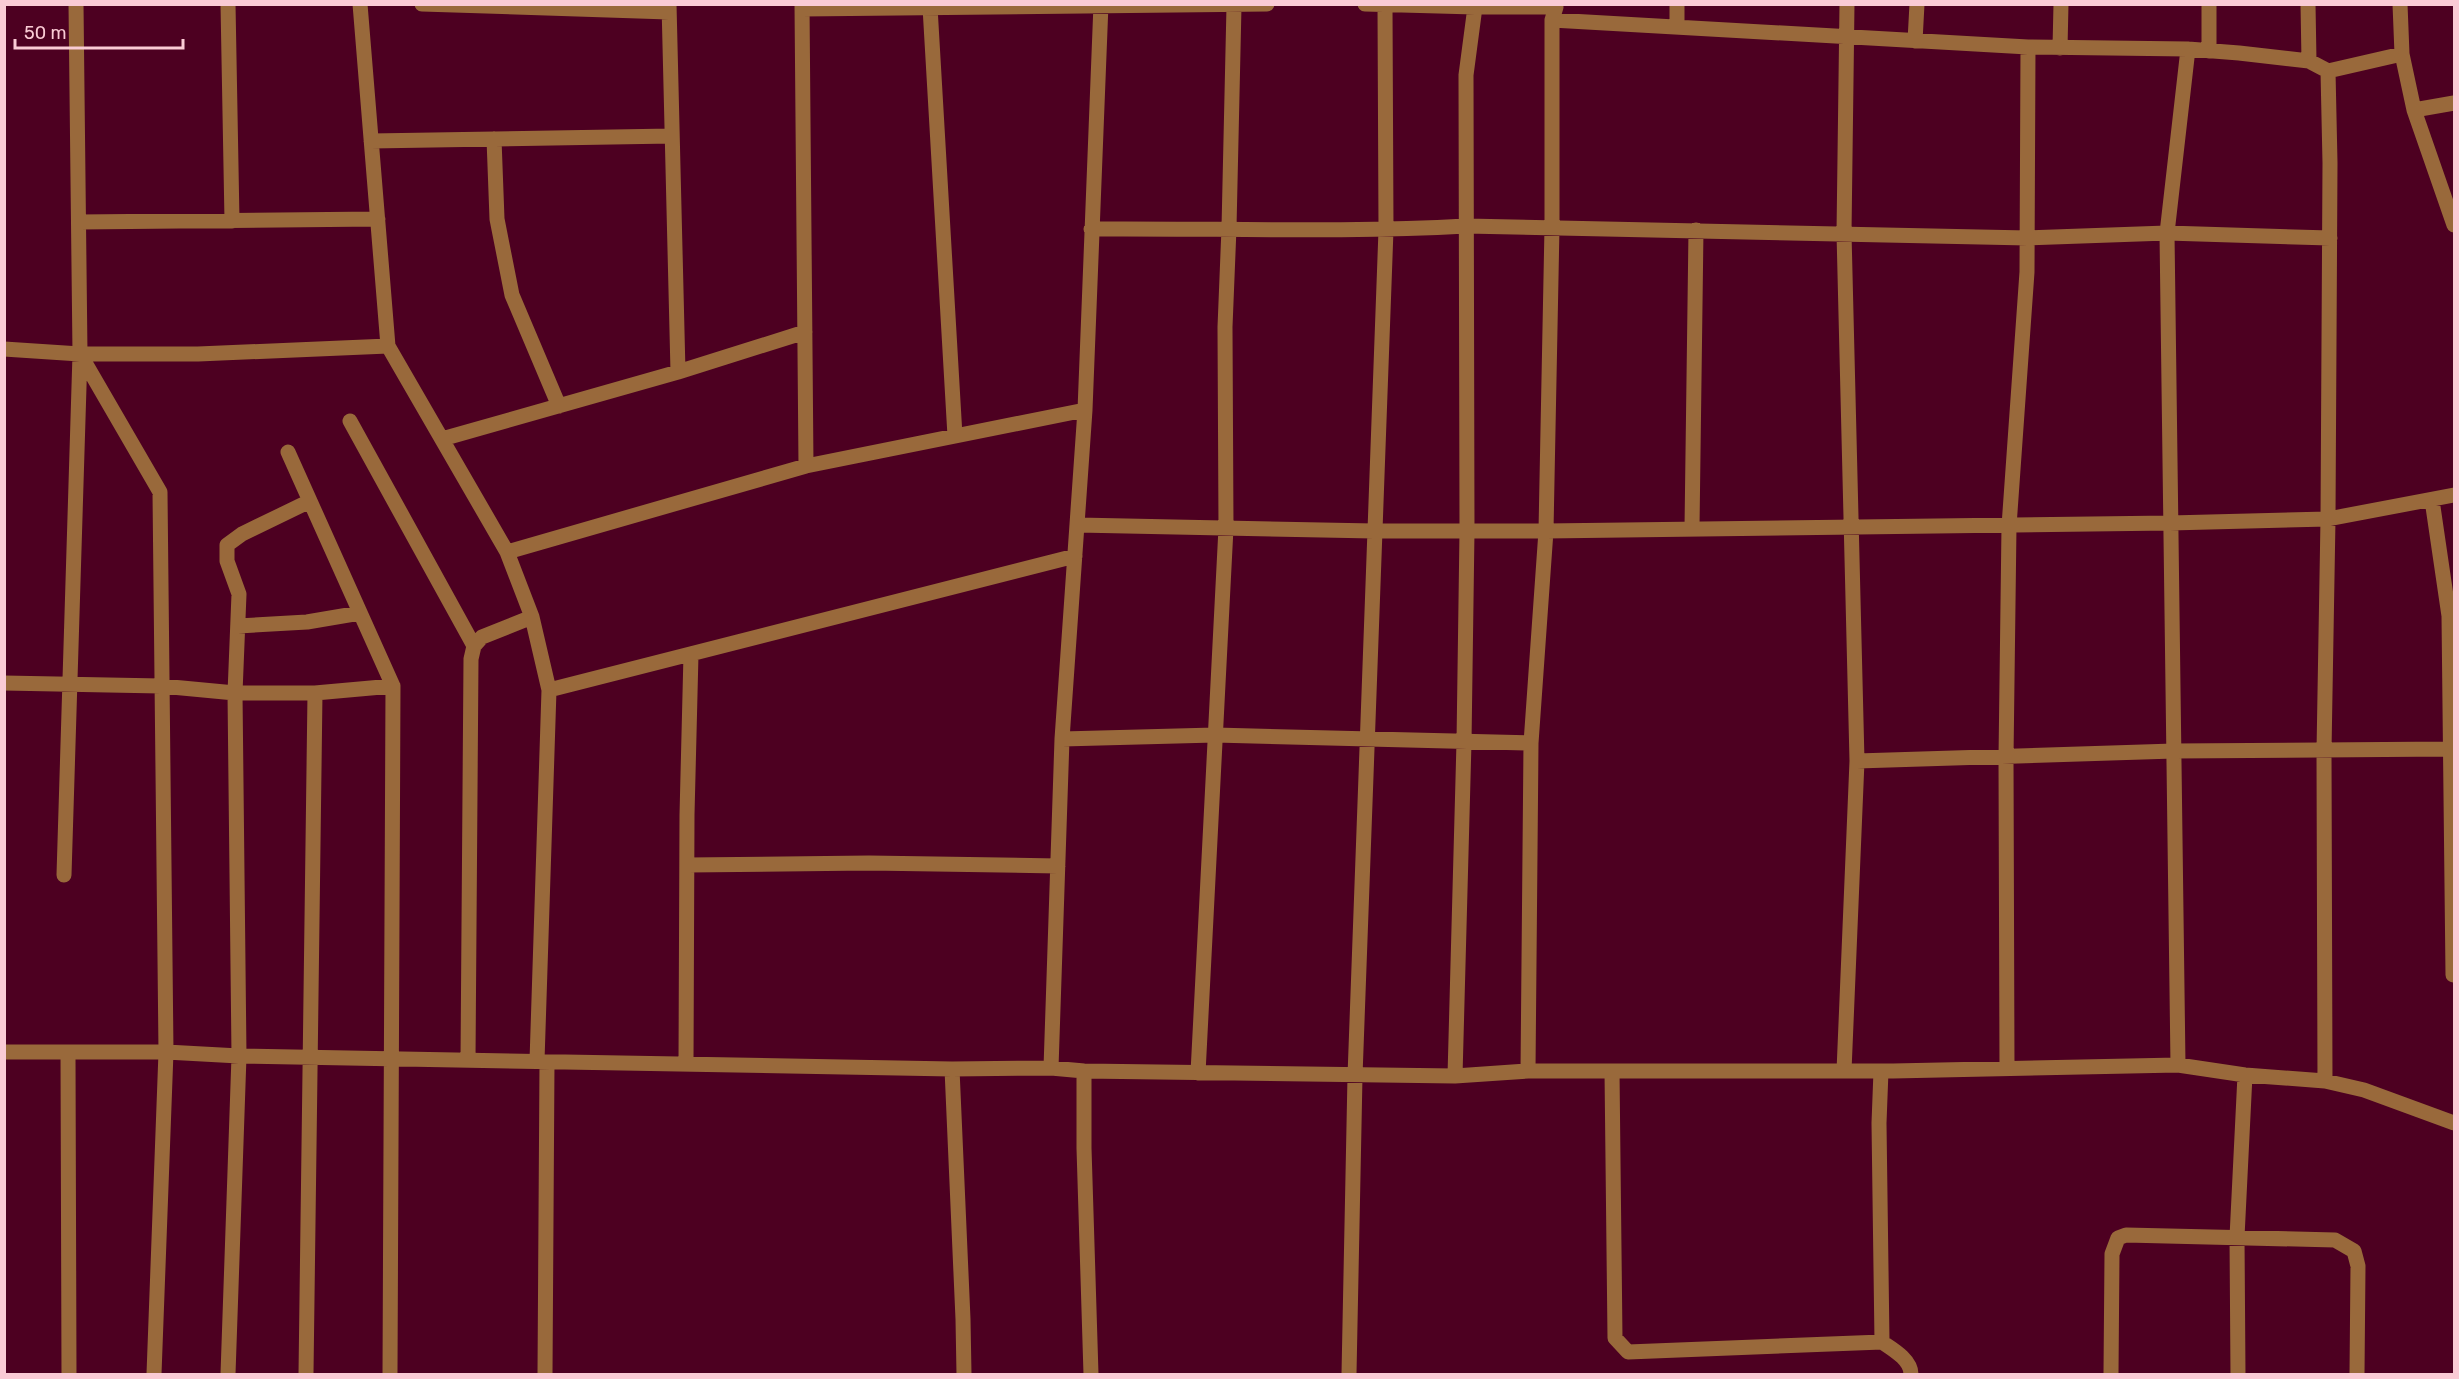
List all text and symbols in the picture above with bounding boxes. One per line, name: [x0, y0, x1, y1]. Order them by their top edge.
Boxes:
scale bar: [15, 12, 183, 50]
text: 50 m: [24, 22, 67, 44]

